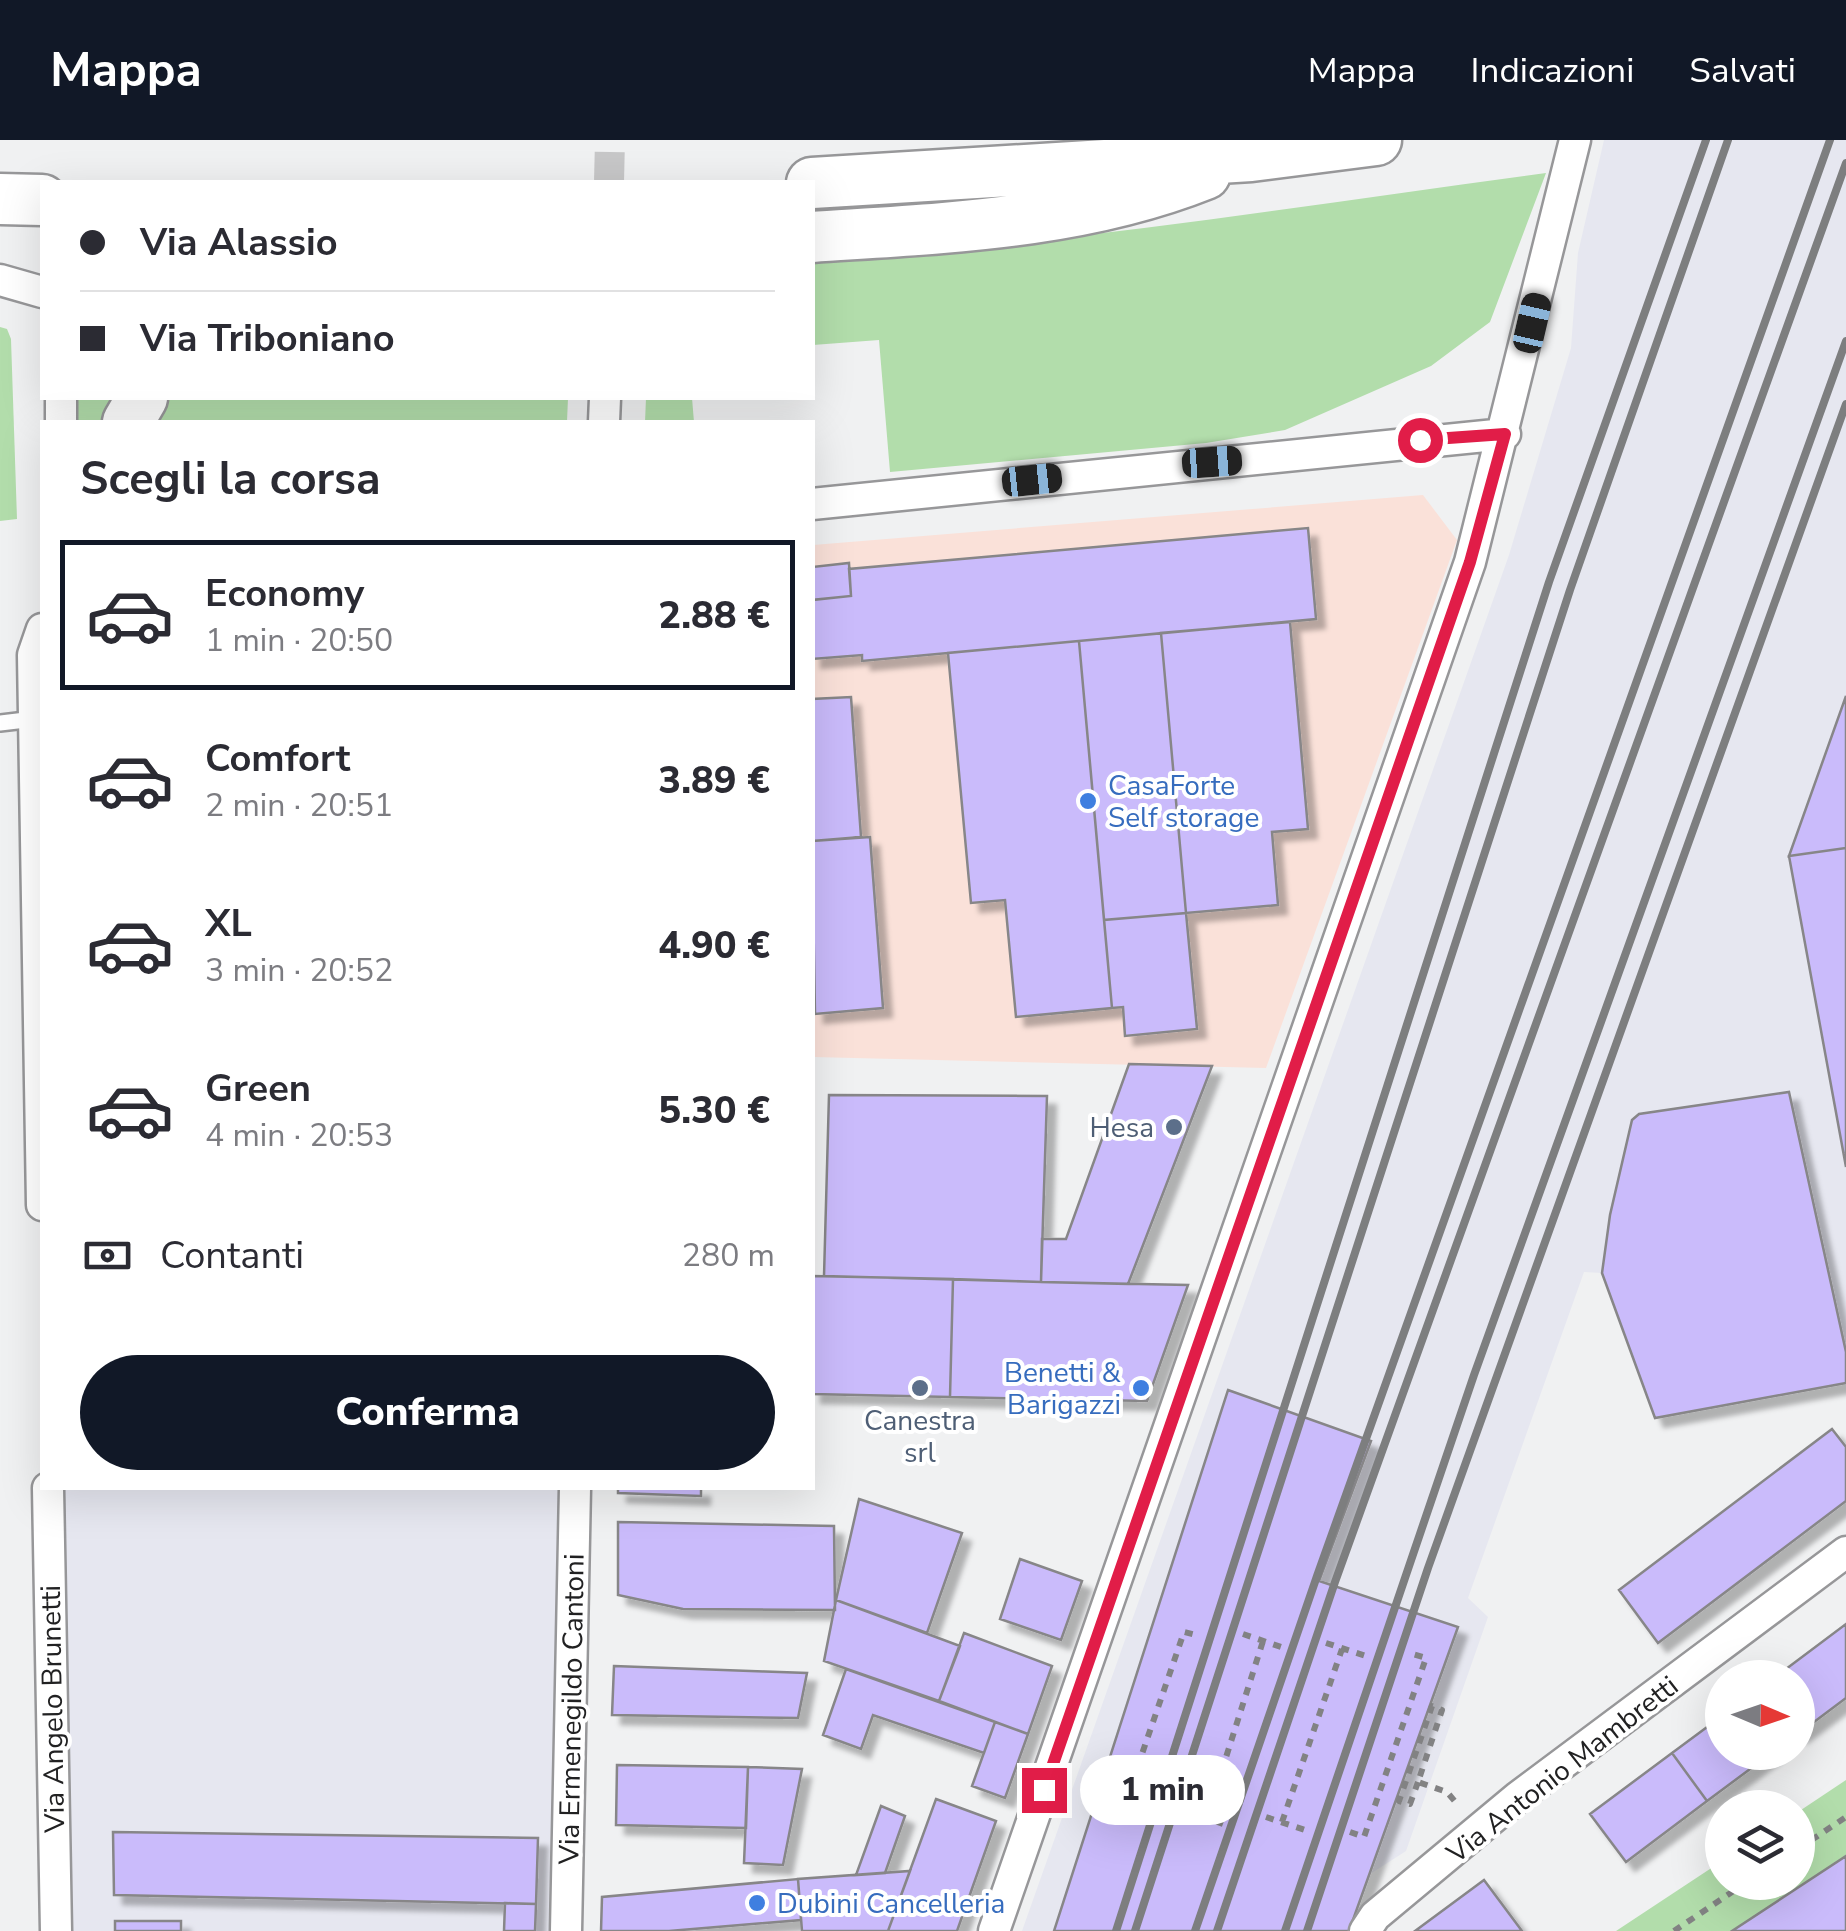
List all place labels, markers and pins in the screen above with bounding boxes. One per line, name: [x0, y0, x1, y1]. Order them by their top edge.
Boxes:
place label: CasaForte Self storage: [1108, 767, 1259, 837]
marker: CasaForte Self storage: [1077, 790, 1099, 812]
place label: Hesa: [1089, 1109, 1154, 1147]
marker: Hesa: [1163, 1116, 1185, 1138]
place label: Benetti & Barigazzi: [1004, 1354, 1122, 1424]
marker: Canestra srl: [909, 1377, 931, 1399]
marker: Benetti & Barigazzi: [1130, 1377, 1152, 1399]
place label: Canestra srl: [864, 1402, 976, 1472]
place label: Dubini Cancelleria: [777, 1885, 1005, 1923]
marker: Dubini Cancelleria: [746, 1892, 768, 1914]

